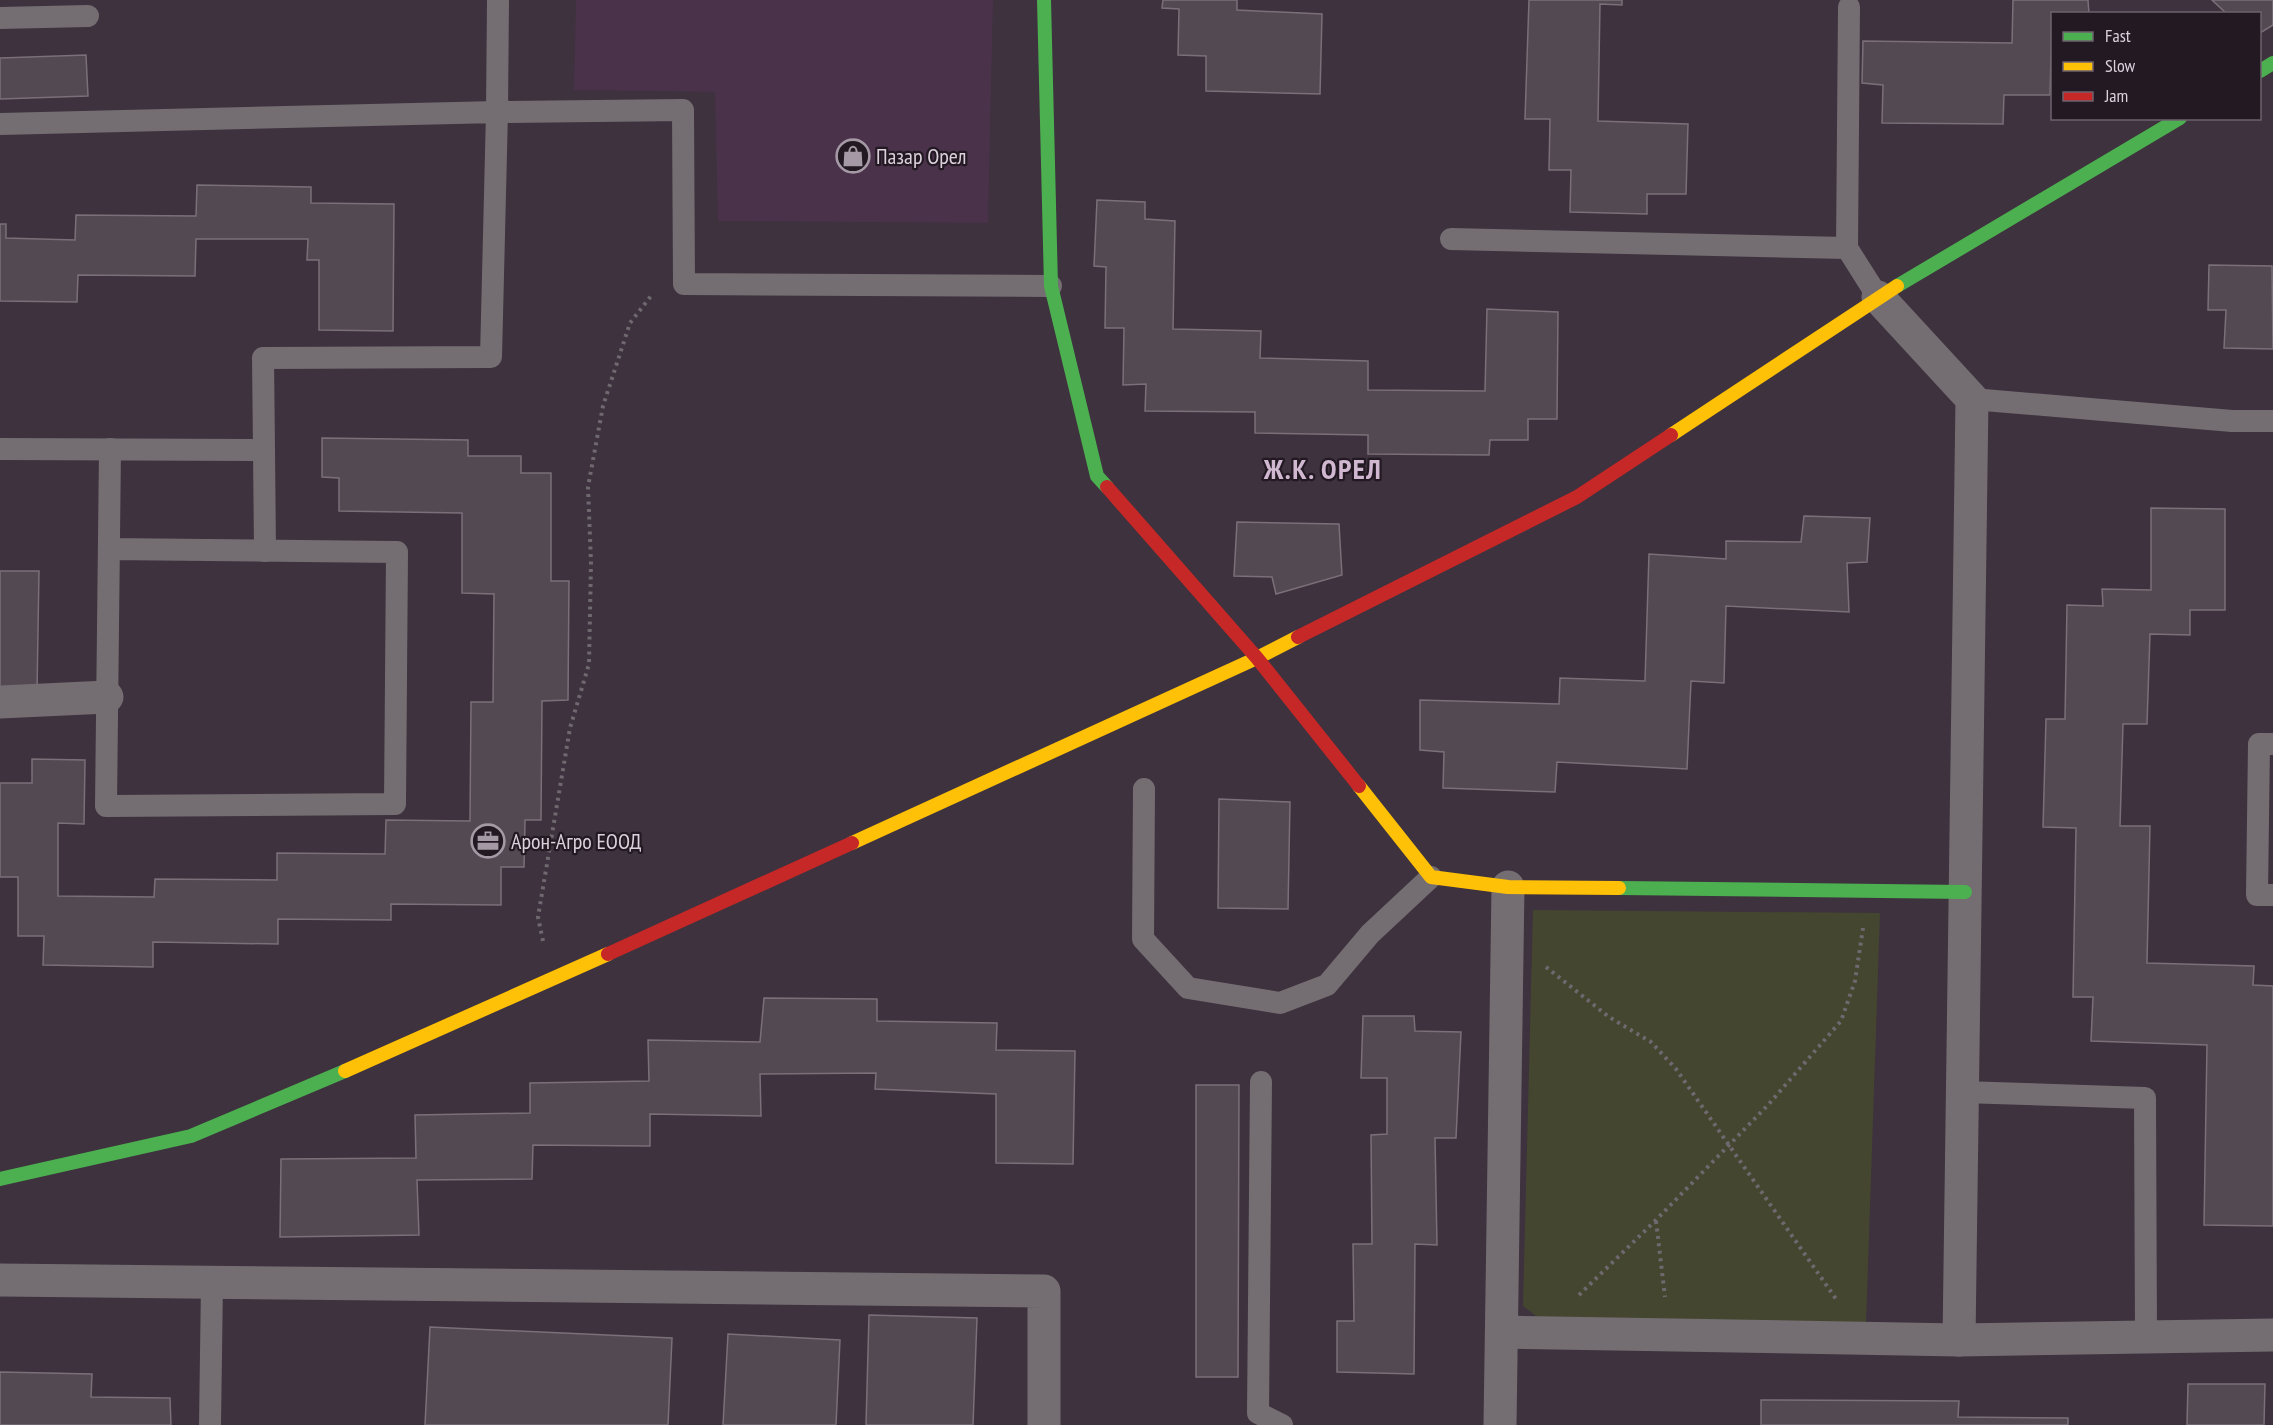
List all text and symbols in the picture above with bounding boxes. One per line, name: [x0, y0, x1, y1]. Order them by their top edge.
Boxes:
legend: [2051, 12, 2261, 120]
text: Fast: [2105, 24, 2131, 47]
text: Slow: [2105, 54, 2136, 77]
text: Jam: [2104, 84, 2128, 107]
shop icon: Пазар Орел: [835, 138, 871, 174]
place label: Пазар Орел: [876, 142, 966, 170]
district label: Ж.К. ОРЕЛ: [1263, 450, 1382, 487]
office icon: Арон-Агро ЕООД: [470, 823, 506, 859]
place label: Арон-Агро ЕООД: [511, 827, 641, 855]

